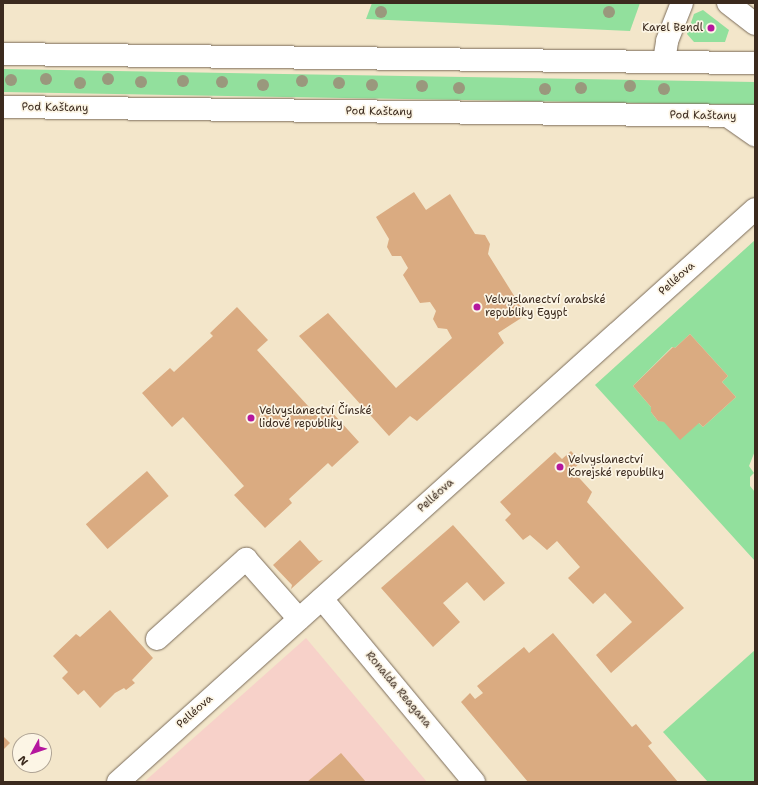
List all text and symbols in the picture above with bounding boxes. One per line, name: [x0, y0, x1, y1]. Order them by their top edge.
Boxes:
place label: Karel Bendl: [642, 21, 703, 35]
marker: Karel Bendl: [706, 23, 716, 33]
street label: Pod Kaštany: [22, 101, 88, 115]
street label: Pod Kaštany: [346, 105, 412, 119]
street label: Pod Kaštany: [670, 109, 736, 123]
street label: Pelléova: [656, 259, 698, 299]
place label: Velvyslanectví arabské republiky Egypt: [485, 294, 606, 320]
marker: Velvyslanectví arabské republiky Egypt: [472, 302, 482, 312]
place label: Velvyslanectví Čínské lidové republiky: [259, 405, 372, 431]
marker: Velvyslanectví Čínské lidové republiky: [246, 413, 256, 423]
place label: Velvyslanectví Korejské republiky: [568, 454, 664, 480]
marker: Velvyslanectví Korejské republiky: [555, 462, 565, 472]
street label: Pelléova: [415, 476, 457, 516]
street label: Ronalda Reagana: [362, 649, 434, 731]
street label: Pelléova: [174, 692, 216, 732]
north arrow: [12, 733, 52, 773]
text: N: [15, 752, 32, 769]

